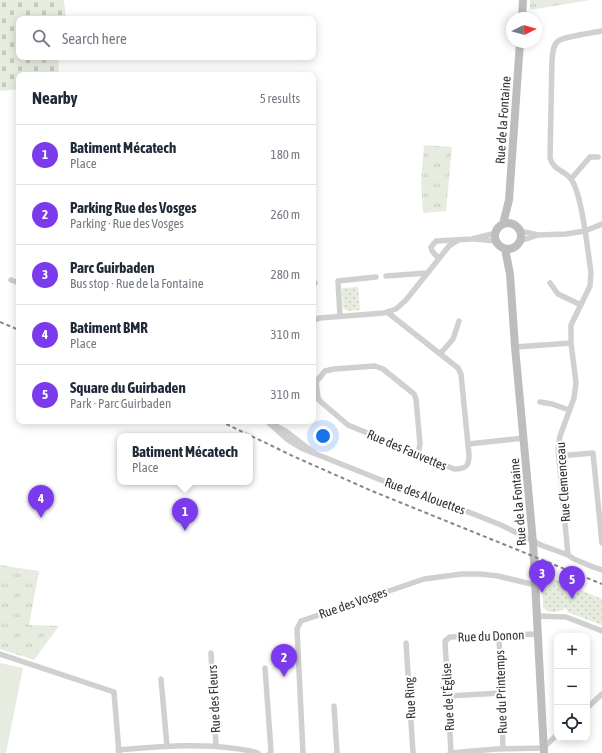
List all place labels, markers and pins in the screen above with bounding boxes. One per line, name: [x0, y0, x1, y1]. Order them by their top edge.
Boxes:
pin: 4: [28, 485, 54, 518]
pin: 1: [172, 498, 198, 531]
pin: 3: [529, 560, 555, 593]
pin: 5: [559, 566, 585, 599]
pin: 2: [271, 644, 297, 677]

